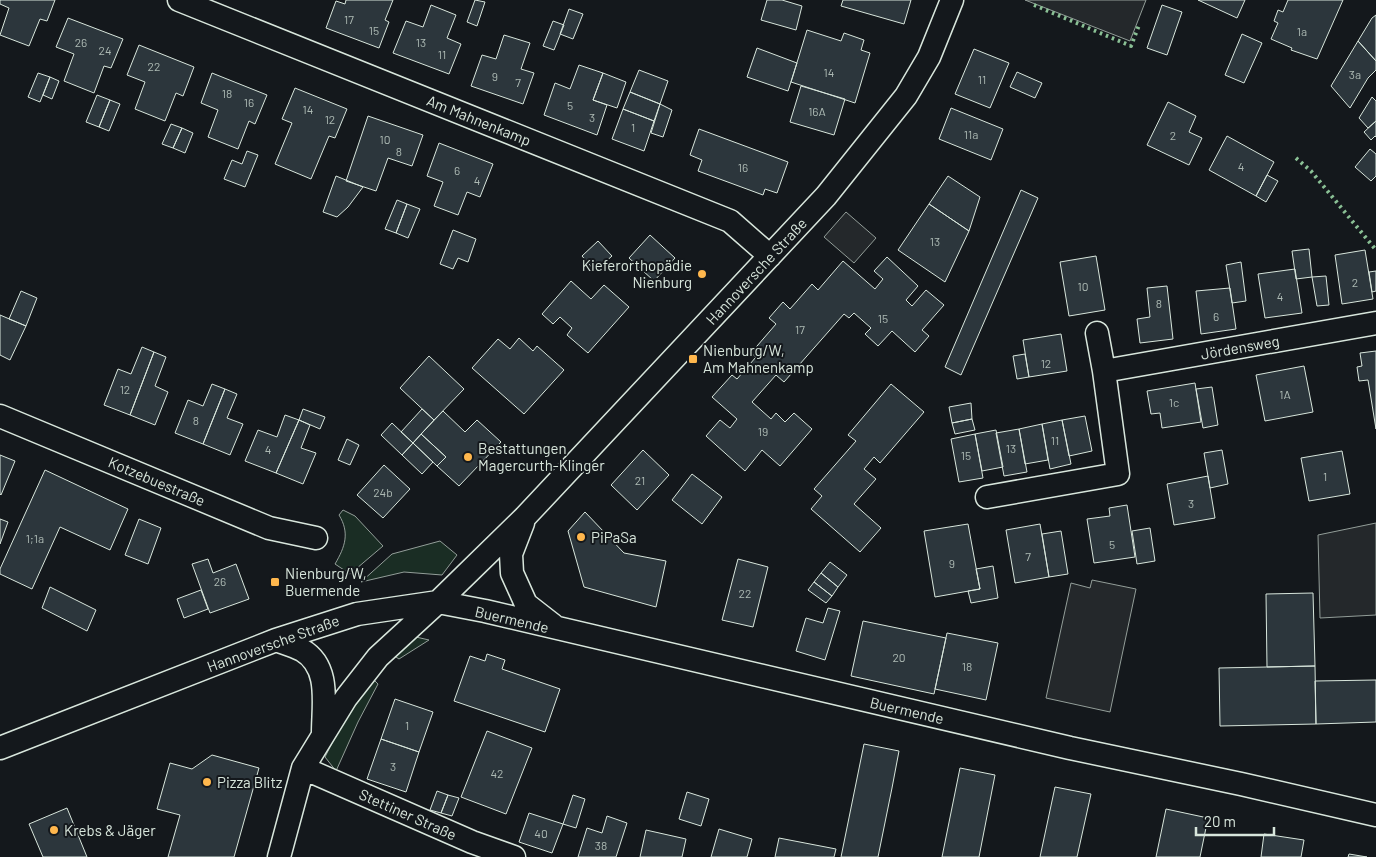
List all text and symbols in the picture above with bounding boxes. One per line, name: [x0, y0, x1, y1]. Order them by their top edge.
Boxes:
house number: 17: [344, 12, 354, 26]
house number: 15: [369, 23, 379, 37]
house number: 1a: [1297, 24, 1307, 38]
house number: 26: [75, 35, 87, 49]
house number: 13: [416, 35, 426, 49]
house number: 24: [98, 43, 112, 57]
house number: 11: [438, 47, 446, 61]
house number: 22: [148, 59, 160, 73]
house number: 14: [824, 65, 834, 79]
house number: 3a: [1349, 67, 1361, 81]
house number: 9: [492, 69, 498, 83]
house number: 11: [978, 72, 986, 86]
house number: 7: [515, 75, 521, 89]
house number: 18: [222, 86, 232, 100]
street label: Am Mahnenkamp: [424, 91, 534, 149]
house number: 16: [244, 95, 254, 109]
house number: 5: [567, 98, 573, 112]
house number: 14: [303, 102, 313, 116]
house number: 16A: [808, 104, 826, 118]
house number: 3: [589, 110, 595, 124]
house number: 12: [325, 112, 335, 126]
house number: 1: [631, 120, 635, 134]
house number: 11a: [964, 127, 978, 141]
house number: 2: [1170, 128, 1176, 142]
house number: 10: [380, 132, 390, 146]
house number: 8: [396, 144, 402, 158]
house number: 4: [1238, 159, 1244, 173]
house number: 16: [738, 160, 748, 174]
house number: 6: [454, 163, 460, 177]
house number: 4: [474, 173, 480, 187]
street label: Hannoversche Straße: [702, 214, 810, 328]
house number: 13: [930, 234, 940, 248]
place label: Kieferorthopädie Nienburg: [582, 256, 692, 291]
marker: Kieferorthopädie Nienburg: [696, 268, 708, 280]
house number: 2: [1352, 275, 1358, 289]
house number: 10: [1078, 279, 1088, 293]
house number: 4: [1277, 289, 1283, 303]
house number: 8: [1156, 296, 1162, 310]
house number: 6: [1213, 309, 1219, 323]
house number: 15: [878, 311, 888, 325]
house number: 17: [795, 322, 805, 336]
street label: Jördensweg: [1199, 331, 1281, 363]
place label: Nienburg/W, Am Mahnenkamp: [703, 341, 814, 376]
marker: Nienburg/W, Am Mahnenkamp: [687, 353, 699, 365]
house number: 12: [1041, 356, 1051, 370]
house number: 12: [120, 382, 130, 396]
house number: 1A: [1279, 387, 1291, 401]
house number: 1c: [1169, 395, 1179, 409]
house number: 8: [193, 413, 199, 427]
house number: 19: [758, 424, 768, 438]
house number: 11: [1051, 433, 1059, 447]
place label: Bestattungen Magercurth-Klinger: [478, 439, 605, 474]
house number: 13: [1006, 441, 1016, 455]
house number: 4: [265, 442, 271, 456]
house number: 15: [961, 448, 971, 462]
marker: Bestattungen Magercurth-Klinger: [462, 451, 474, 463]
street label: Kotzebuestraße: [106, 453, 208, 509]
house number: 1: [1323, 469, 1327, 483]
house number: 21: [635, 473, 645, 487]
house number: 24b: [373, 485, 393, 499]
house number: 3: [1188, 496, 1194, 510]
place label: PiPaSa: [591, 528, 637, 546]
house number: 1;1a: [26, 531, 44, 545]
marker: PiPaSa: [575, 531, 587, 543]
house number: 5: [1109, 537, 1115, 551]
house number: 7: [1025, 549, 1031, 563]
house number: 9: [949, 556, 955, 570]
place label: Nienburg/W, Buermende: [285, 564, 367, 599]
house number: 26: [214, 574, 226, 588]
marker: Nienburg/W, Buermende: [269, 576, 281, 588]
house number: 22: [739, 586, 751, 600]
street label: Buermende: [473, 602, 551, 636]
street label: Hannoversche Straße: [204, 611, 342, 675]
house number: 20: [892, 650, 906, 664]
house number: 18: [962, 659, 972, 673]
street label: Buermende: [868, 693, 946, 727]
house number: 1: [405, 718, 409, 732]
house number: 3: [390, 759, 396, 773]
house number: 42: [490, 766, 504, 780]
place label: Pizza Blitz: [217, 773, 283, 791]
marker: Pizza Blitz: [201, 776, 213, 788]
street label: Stettiner Straße: [356, 784, 460, 844]
scale bar: [1196, 804, 1274, 836]
text: 20 m: [1204, 812, 1236, 830]
place label: Krebs & Jäger: [64, 821, 156, 839]
marker: Krebs & Jäger: [48, 824, 60, 836]
house number: 40: [534, 826, 548, 840]
house number: 38: [595, 838, 607, 852]

